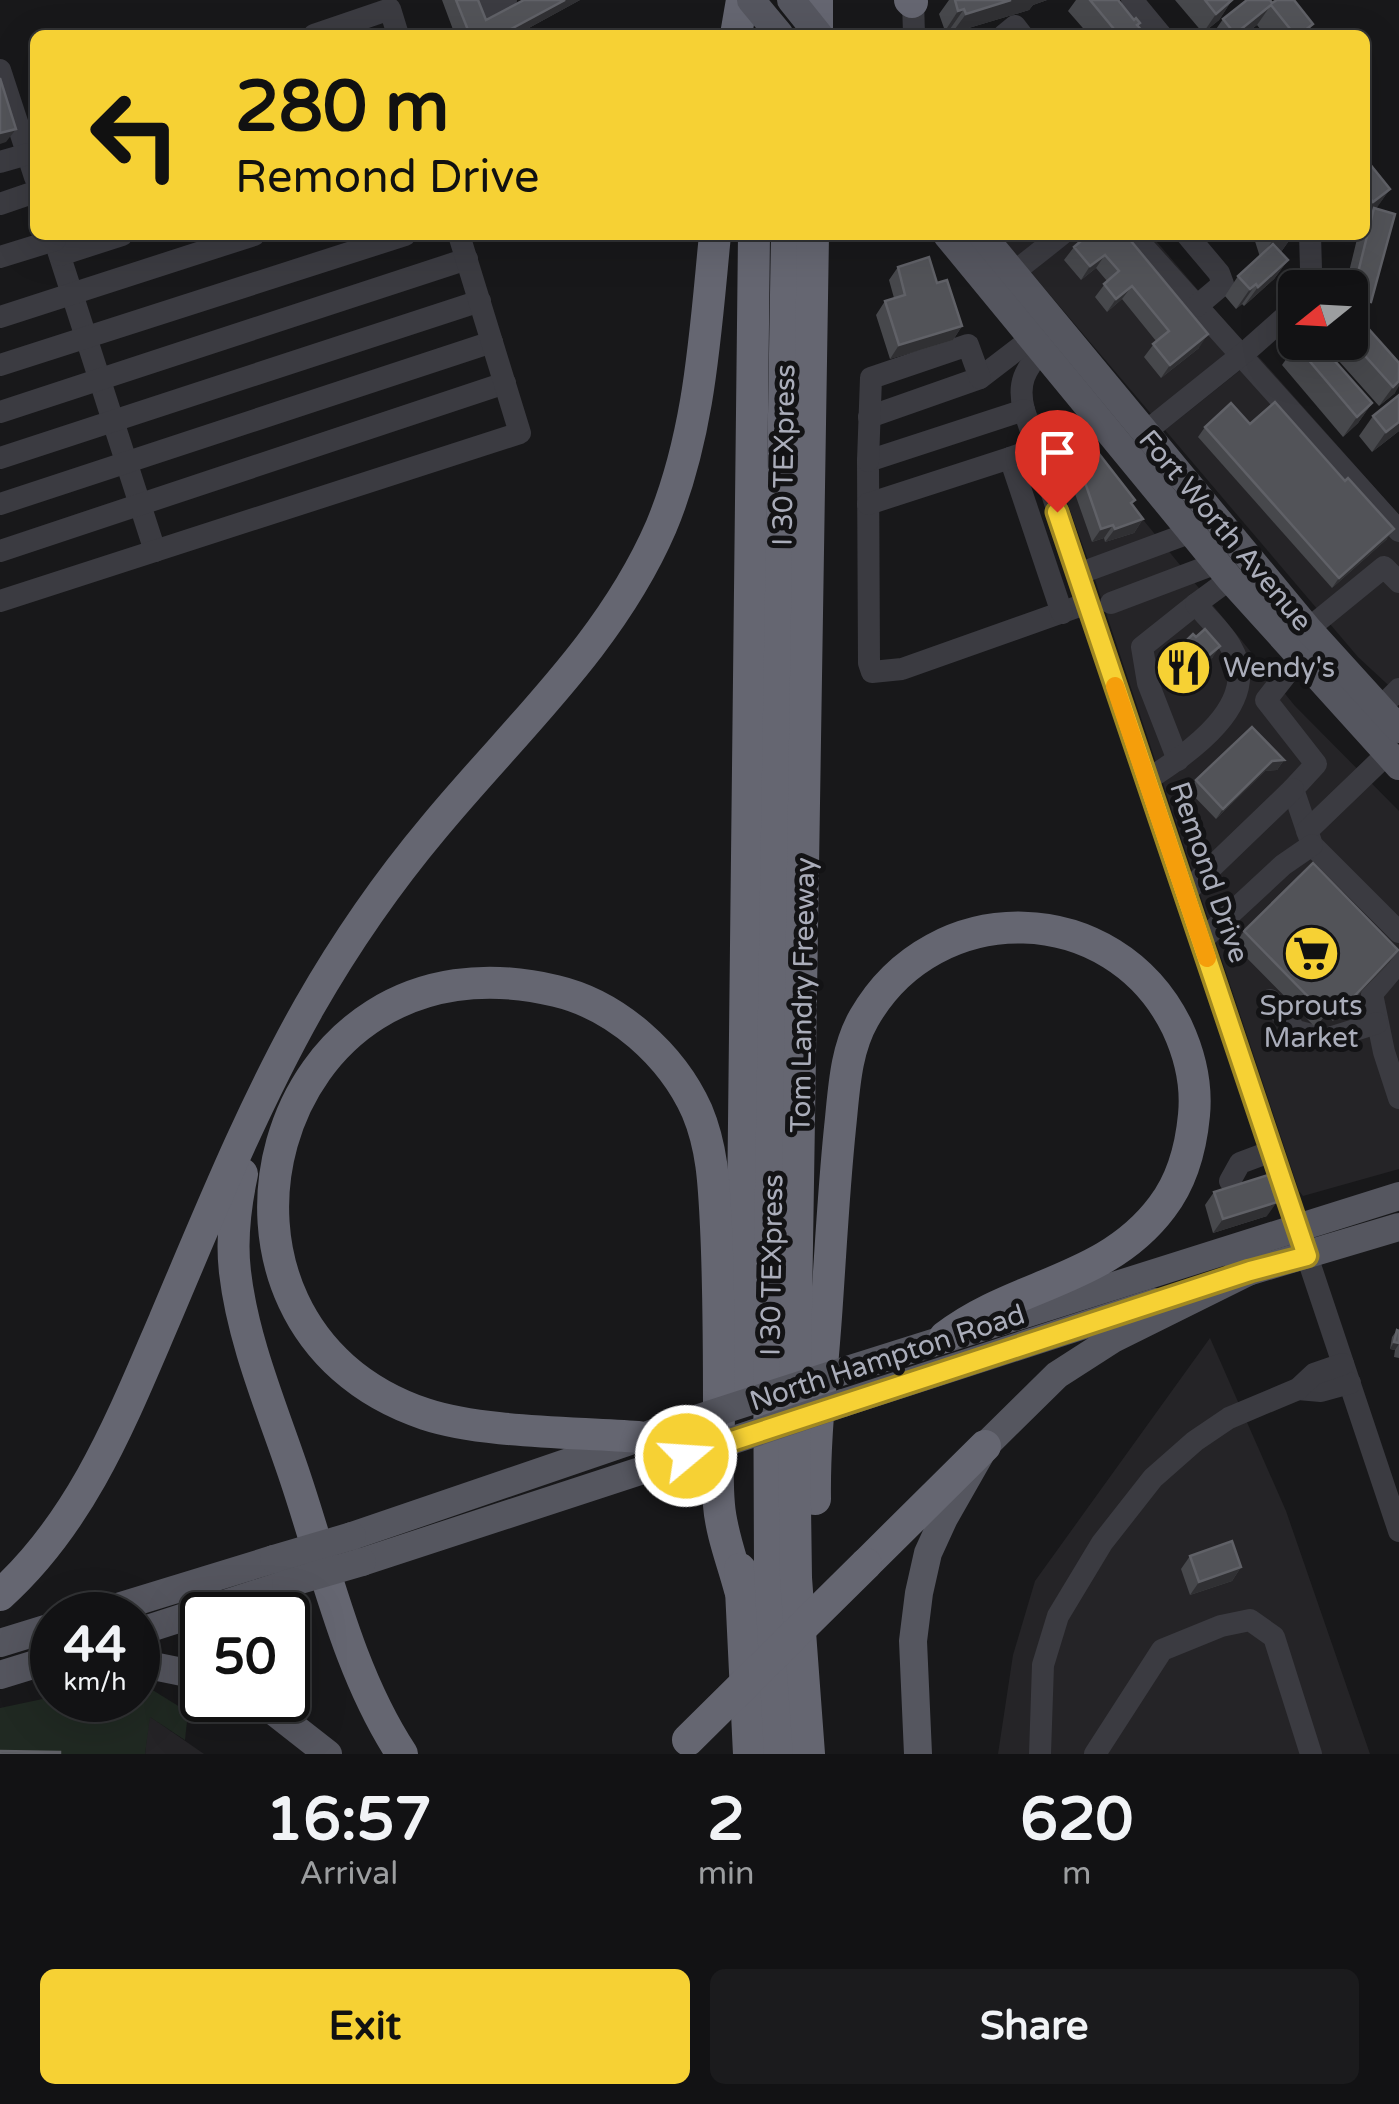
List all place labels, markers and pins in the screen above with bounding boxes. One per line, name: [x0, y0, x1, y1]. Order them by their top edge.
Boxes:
pin: [1015, 410, 1100, 513]
restaurant icon: Wendy's: [1154, 637, 1214, 697]
place label: Wendy's: [1223, 651, 1335, 685]
supermarket icon: Sprouts Market: [1281, 924, 1341, 984]
place label: Sprouts Market: [1259, 989, 1363, 1055]

